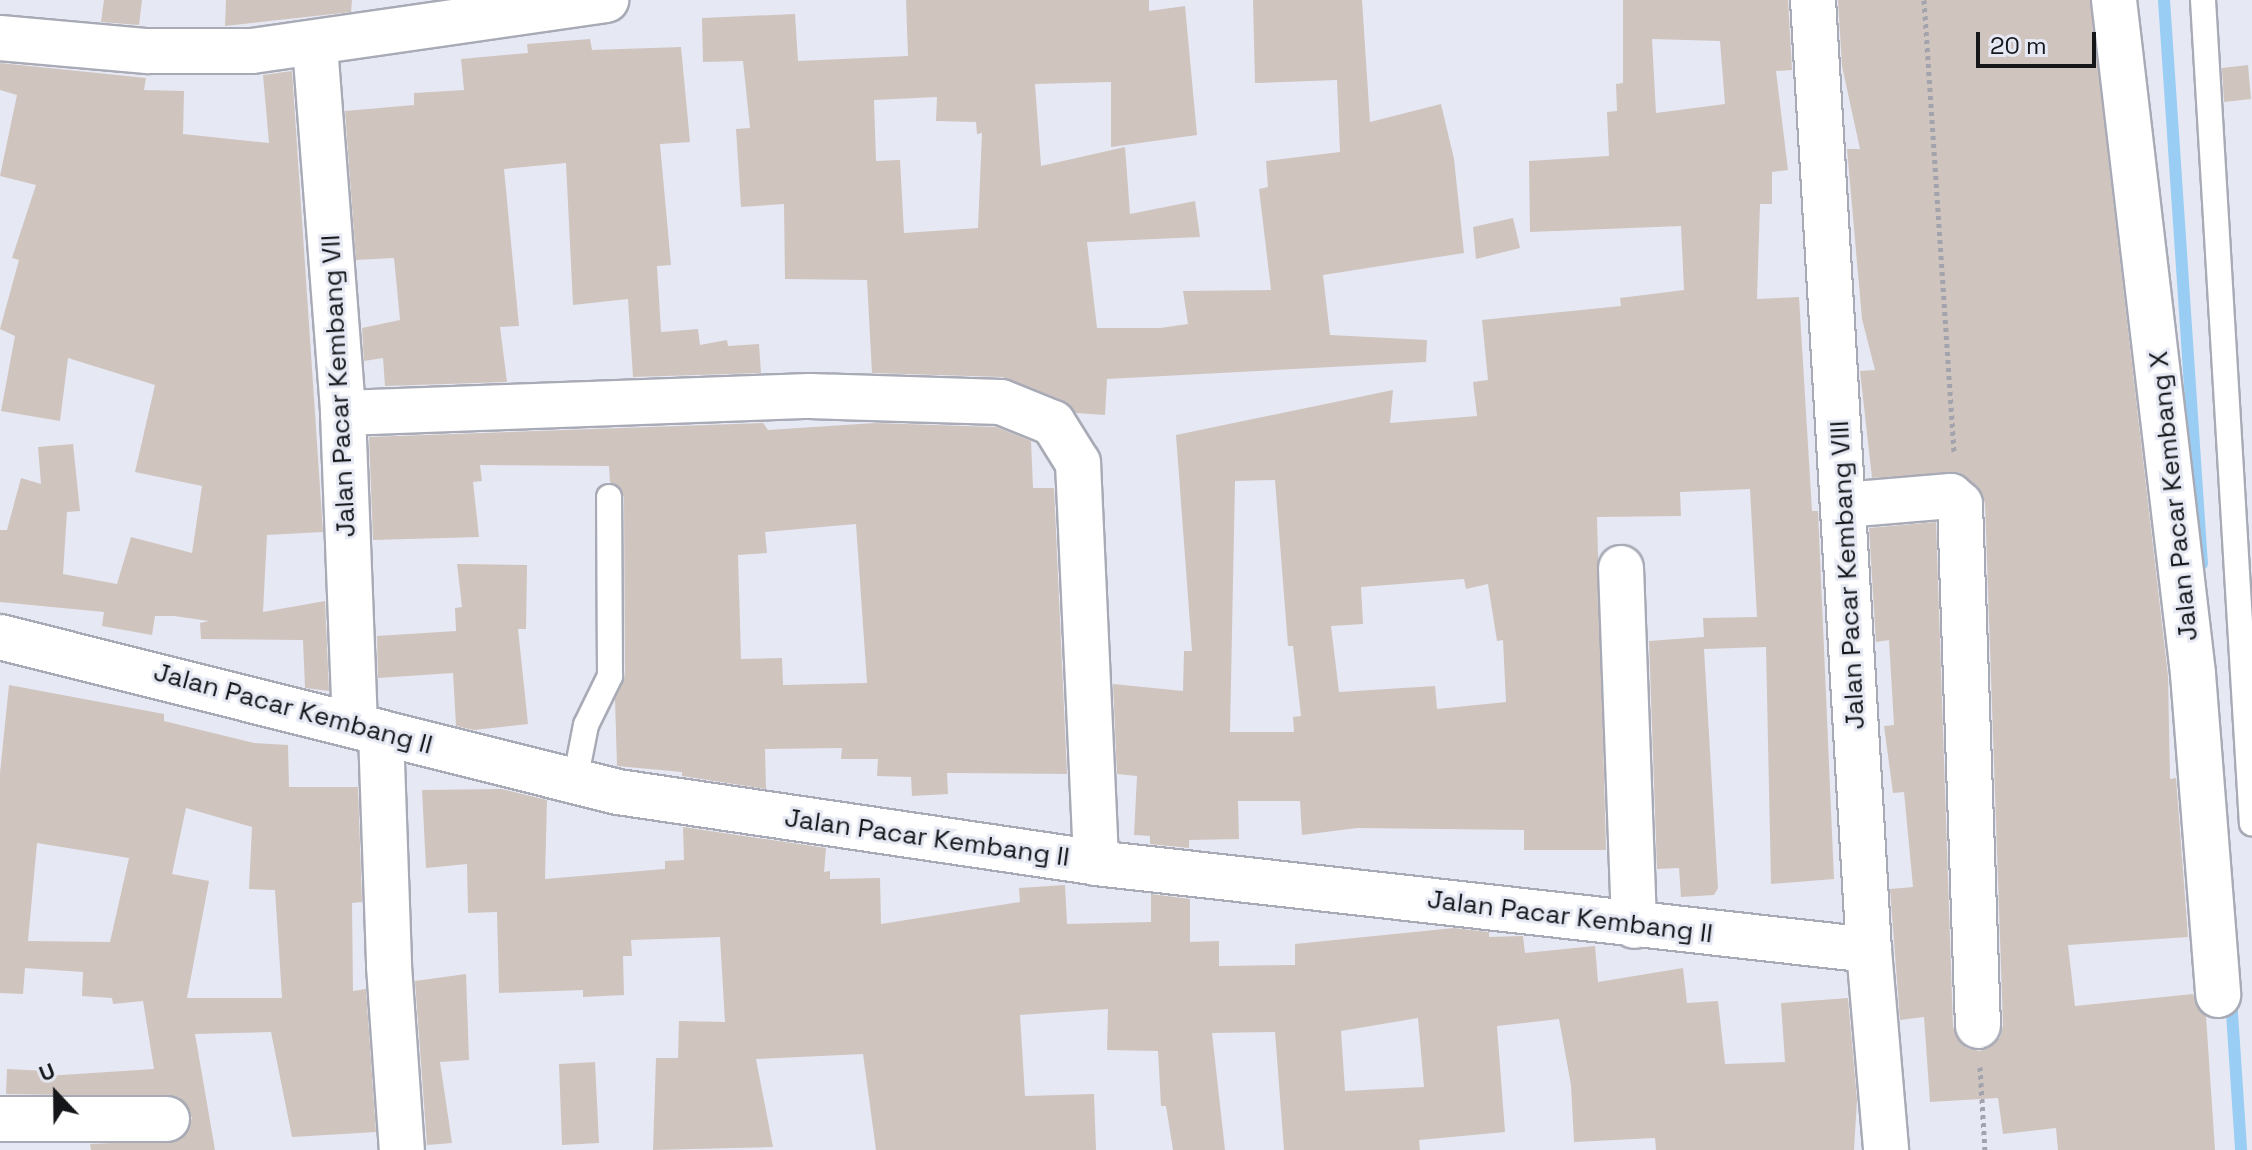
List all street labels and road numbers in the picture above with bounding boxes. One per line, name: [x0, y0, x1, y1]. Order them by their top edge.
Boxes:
street label: Jalan Pacar Kembang VII: [315, 234, 363, 538]
street label: Jalan Pacar Kembang X: [2143, 350, 2205, 642]
street label: Jalan Pacar Kembang VIII: [1824, 419, 1872, 731]
street label: Jalan Pacar Kembang II: [150, 657, 436, 761]
street label: Jalan Pacar Kembang II: [783, 803, 1071, 873]
street label: Jalan Pacar Kembang II: [1425, 884, 1715, 950]

